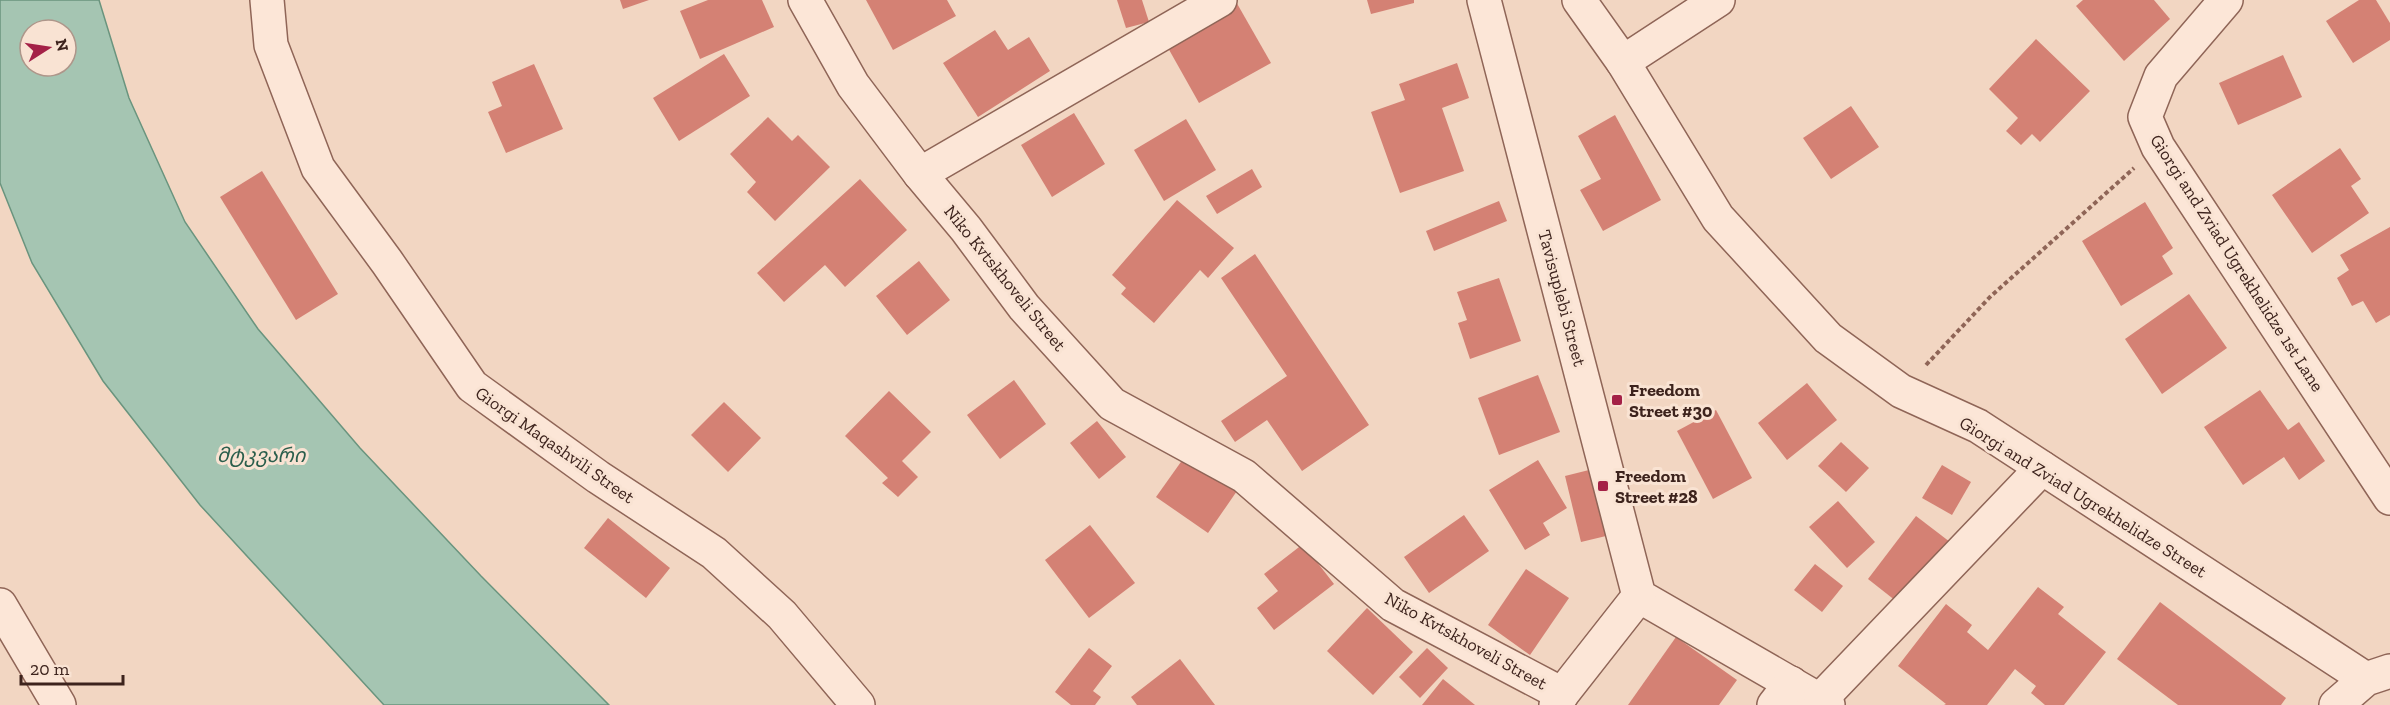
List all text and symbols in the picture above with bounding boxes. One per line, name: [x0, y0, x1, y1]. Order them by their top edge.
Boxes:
north arrow: [18, 18, 78, 78]
text: N: [52, 37, 73, 53]
street label: Giorgi and Zviad Ugrekhelidze 1st Lane: [2145, 130, 2329, 396]
street label: Niko Kvtskhoveli Street: [939, 200, 1071, 356]
street label: Tavisuplebi Street: [1533, 227, 1591, 369]
place label: Freedom Street #30: [1629, 379, 1712, 422]
street label: Giorgi Maqashvili Street: [471, 382, 639, 508]
marker: Freedom Street #30: [1610, 393, 1624, 407]
street label: Giorgi and Zviad Ugrekhelidze Street: [1955, 412, 2211, 583]
water label: მტკვარი: [217, 443, 307, 467]
place label: Freedom Street #28: [1615, 465, 1698, 508]
marker: Freedom Street #28: [1596, 479, 1610, 493]
street label: Niko Kvtskhoveli Street: [1381, 587, 1551, 695]
scale bar: [21, 648, 123, 686]
text: 20 m: [30, 658, 70, 680]

